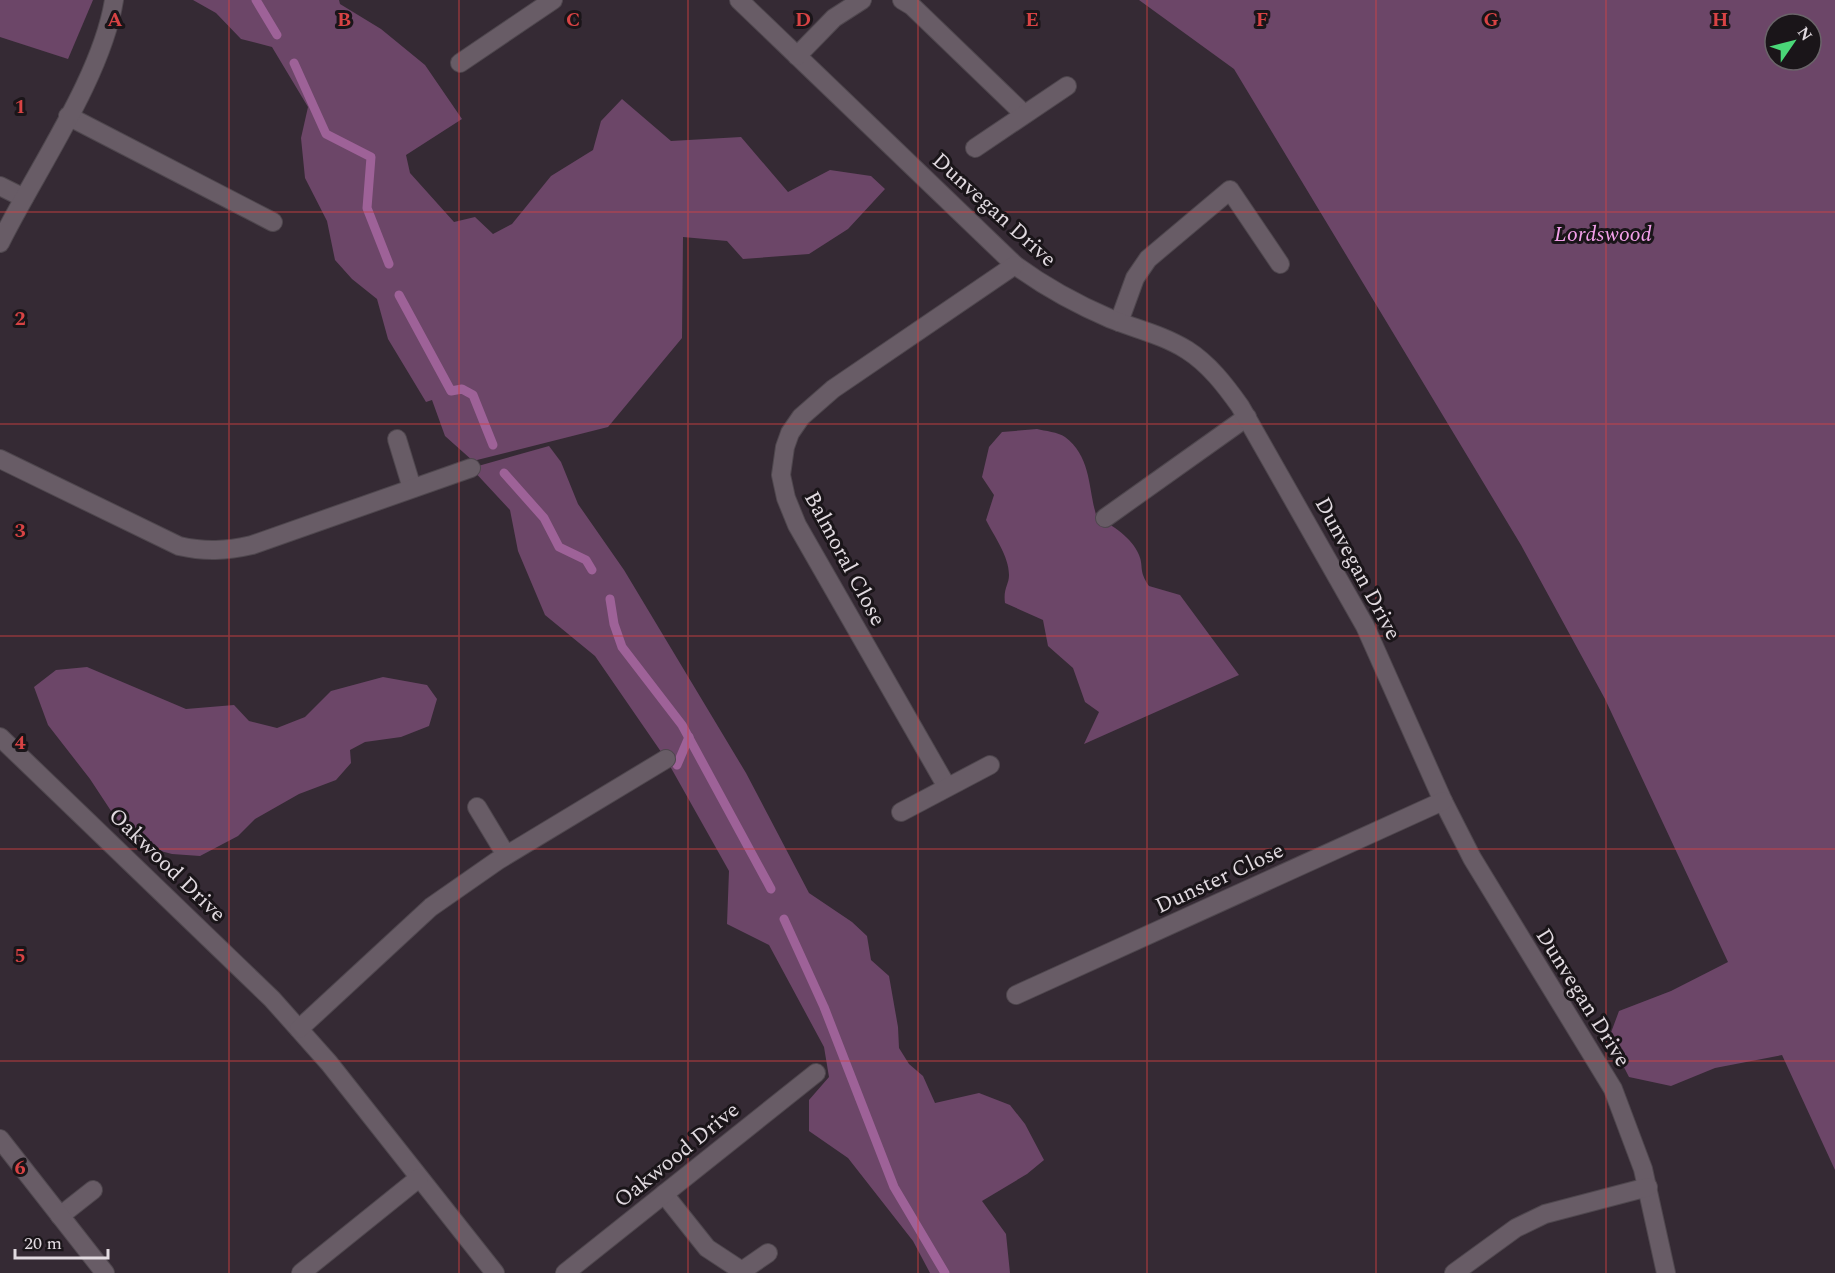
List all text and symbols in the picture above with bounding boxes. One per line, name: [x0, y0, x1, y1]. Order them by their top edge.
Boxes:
text: A: [107, 5, 123, 35]
text: B: [337, 5, 351, 35]
text: C: [566, 5, 580, 35]
text: D: [795, 5, 811, 35]
text: E: [1025, 5, 1039, 35]
text: F: [1256, 5, 1268, 35]
text: G: [1483, 5, 1499, 35]
text: H: [1712, 5, 1728, 35]
north arrow: [1763, 12, 1823, 72]
text: N: [1791, 22, 1818, 46]
text: 1: [14, 92, 26, 122]
street label: Dunvegan Drive: [924, 145, 1064, 275]
park label: Lordswood: [1554, 218, 1652, 251]
text: 2: [14, 304, 26, 334]
street label: Balmoral Close: [795, 485, 894, 632]
street label: Dunvegan Drive: [1306, 491, 1409, 646]
text: 3: [14, 516, 26, 546]
text: 4: [14, 728, 26, 758]
street label: Oakwood Drive: [101, 800, 233, 930]
street label: Dunster Close: [1150, 834, 1289, 923]
street label: Dunvegan Drive: [1527, 922, 1639, 1074]
text: 5: [14, 941, 26, 971]
street label: Oakwood Drive: [607, 1094, 747, 1216]
text: 6: [14, 1153, 26, 1183]
scale bar: [15, 1222, 108, 1260]
text: 20 m: [24, 1230, 62, 1257]

